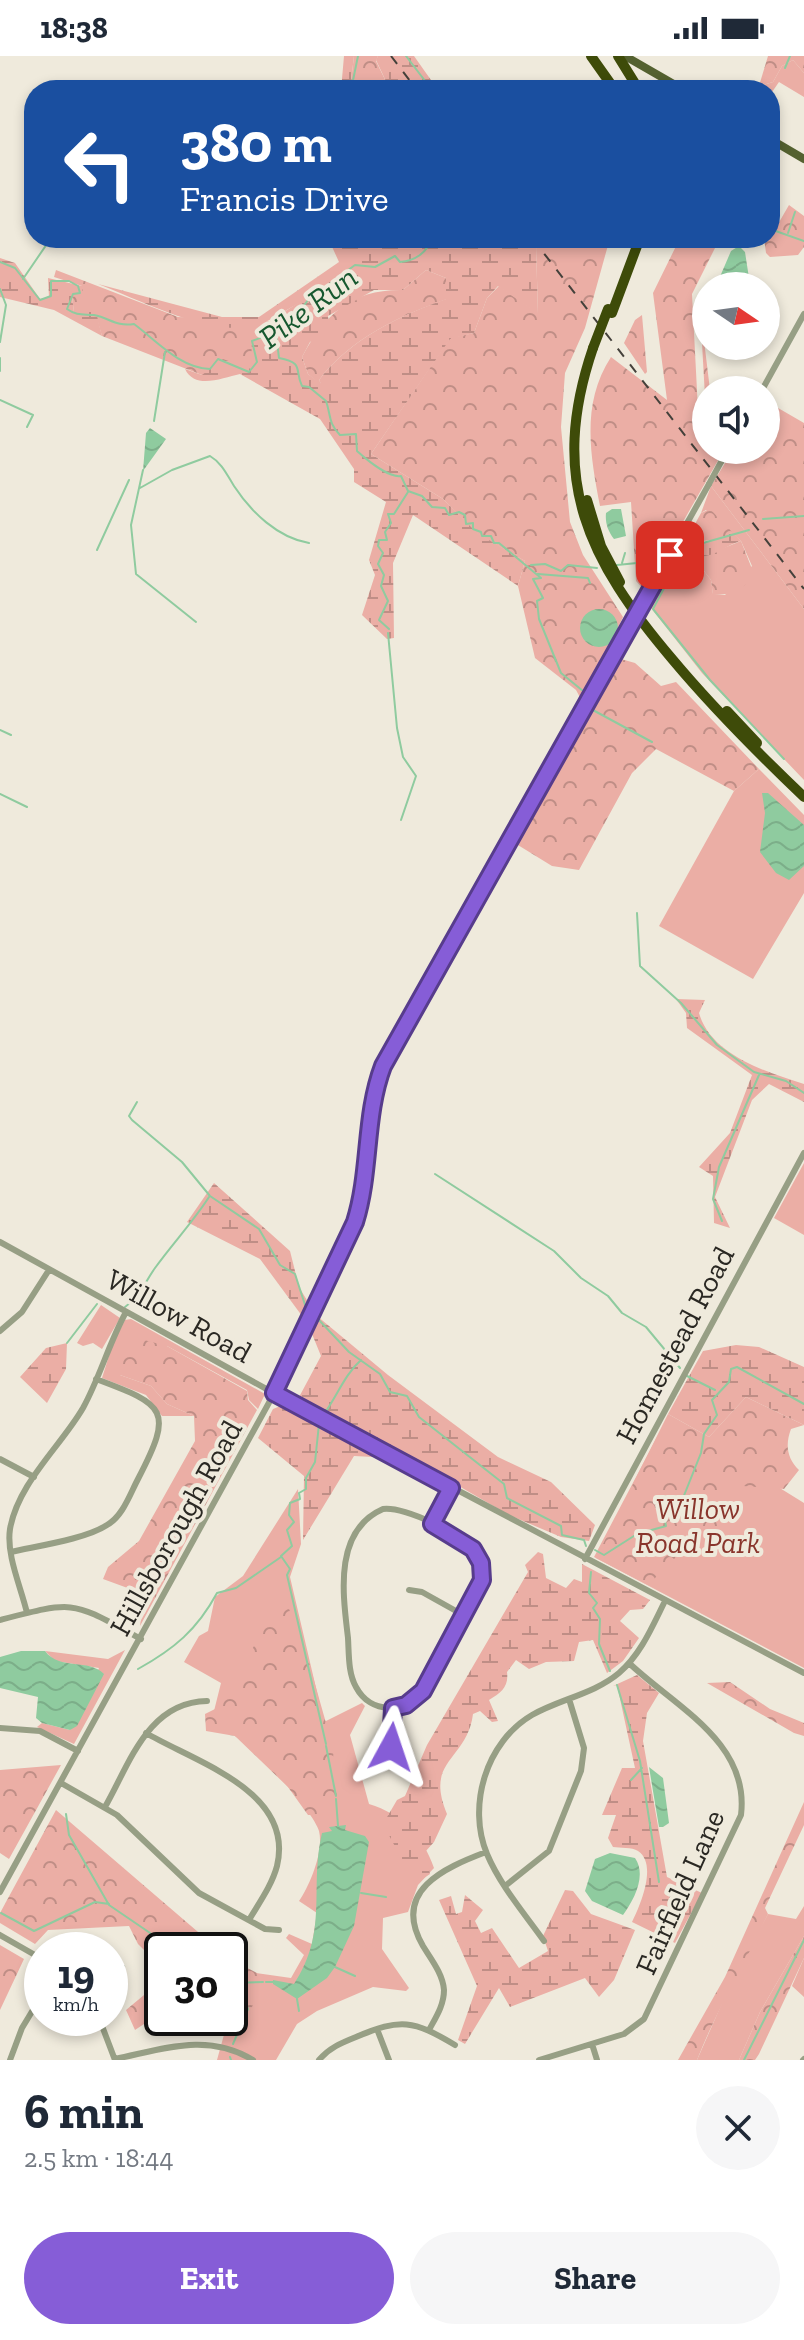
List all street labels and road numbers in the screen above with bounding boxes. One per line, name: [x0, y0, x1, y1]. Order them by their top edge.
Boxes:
street label: Homestead Road: [608, 1240, 742, 1450]
street label: Willow Road: [100, 1261, 258, 1371]
street label: Hillsborough Road: [102, 1414, 250, 1642]
street label: Fairfield Lane: [628, 1804, 732, 1980]

